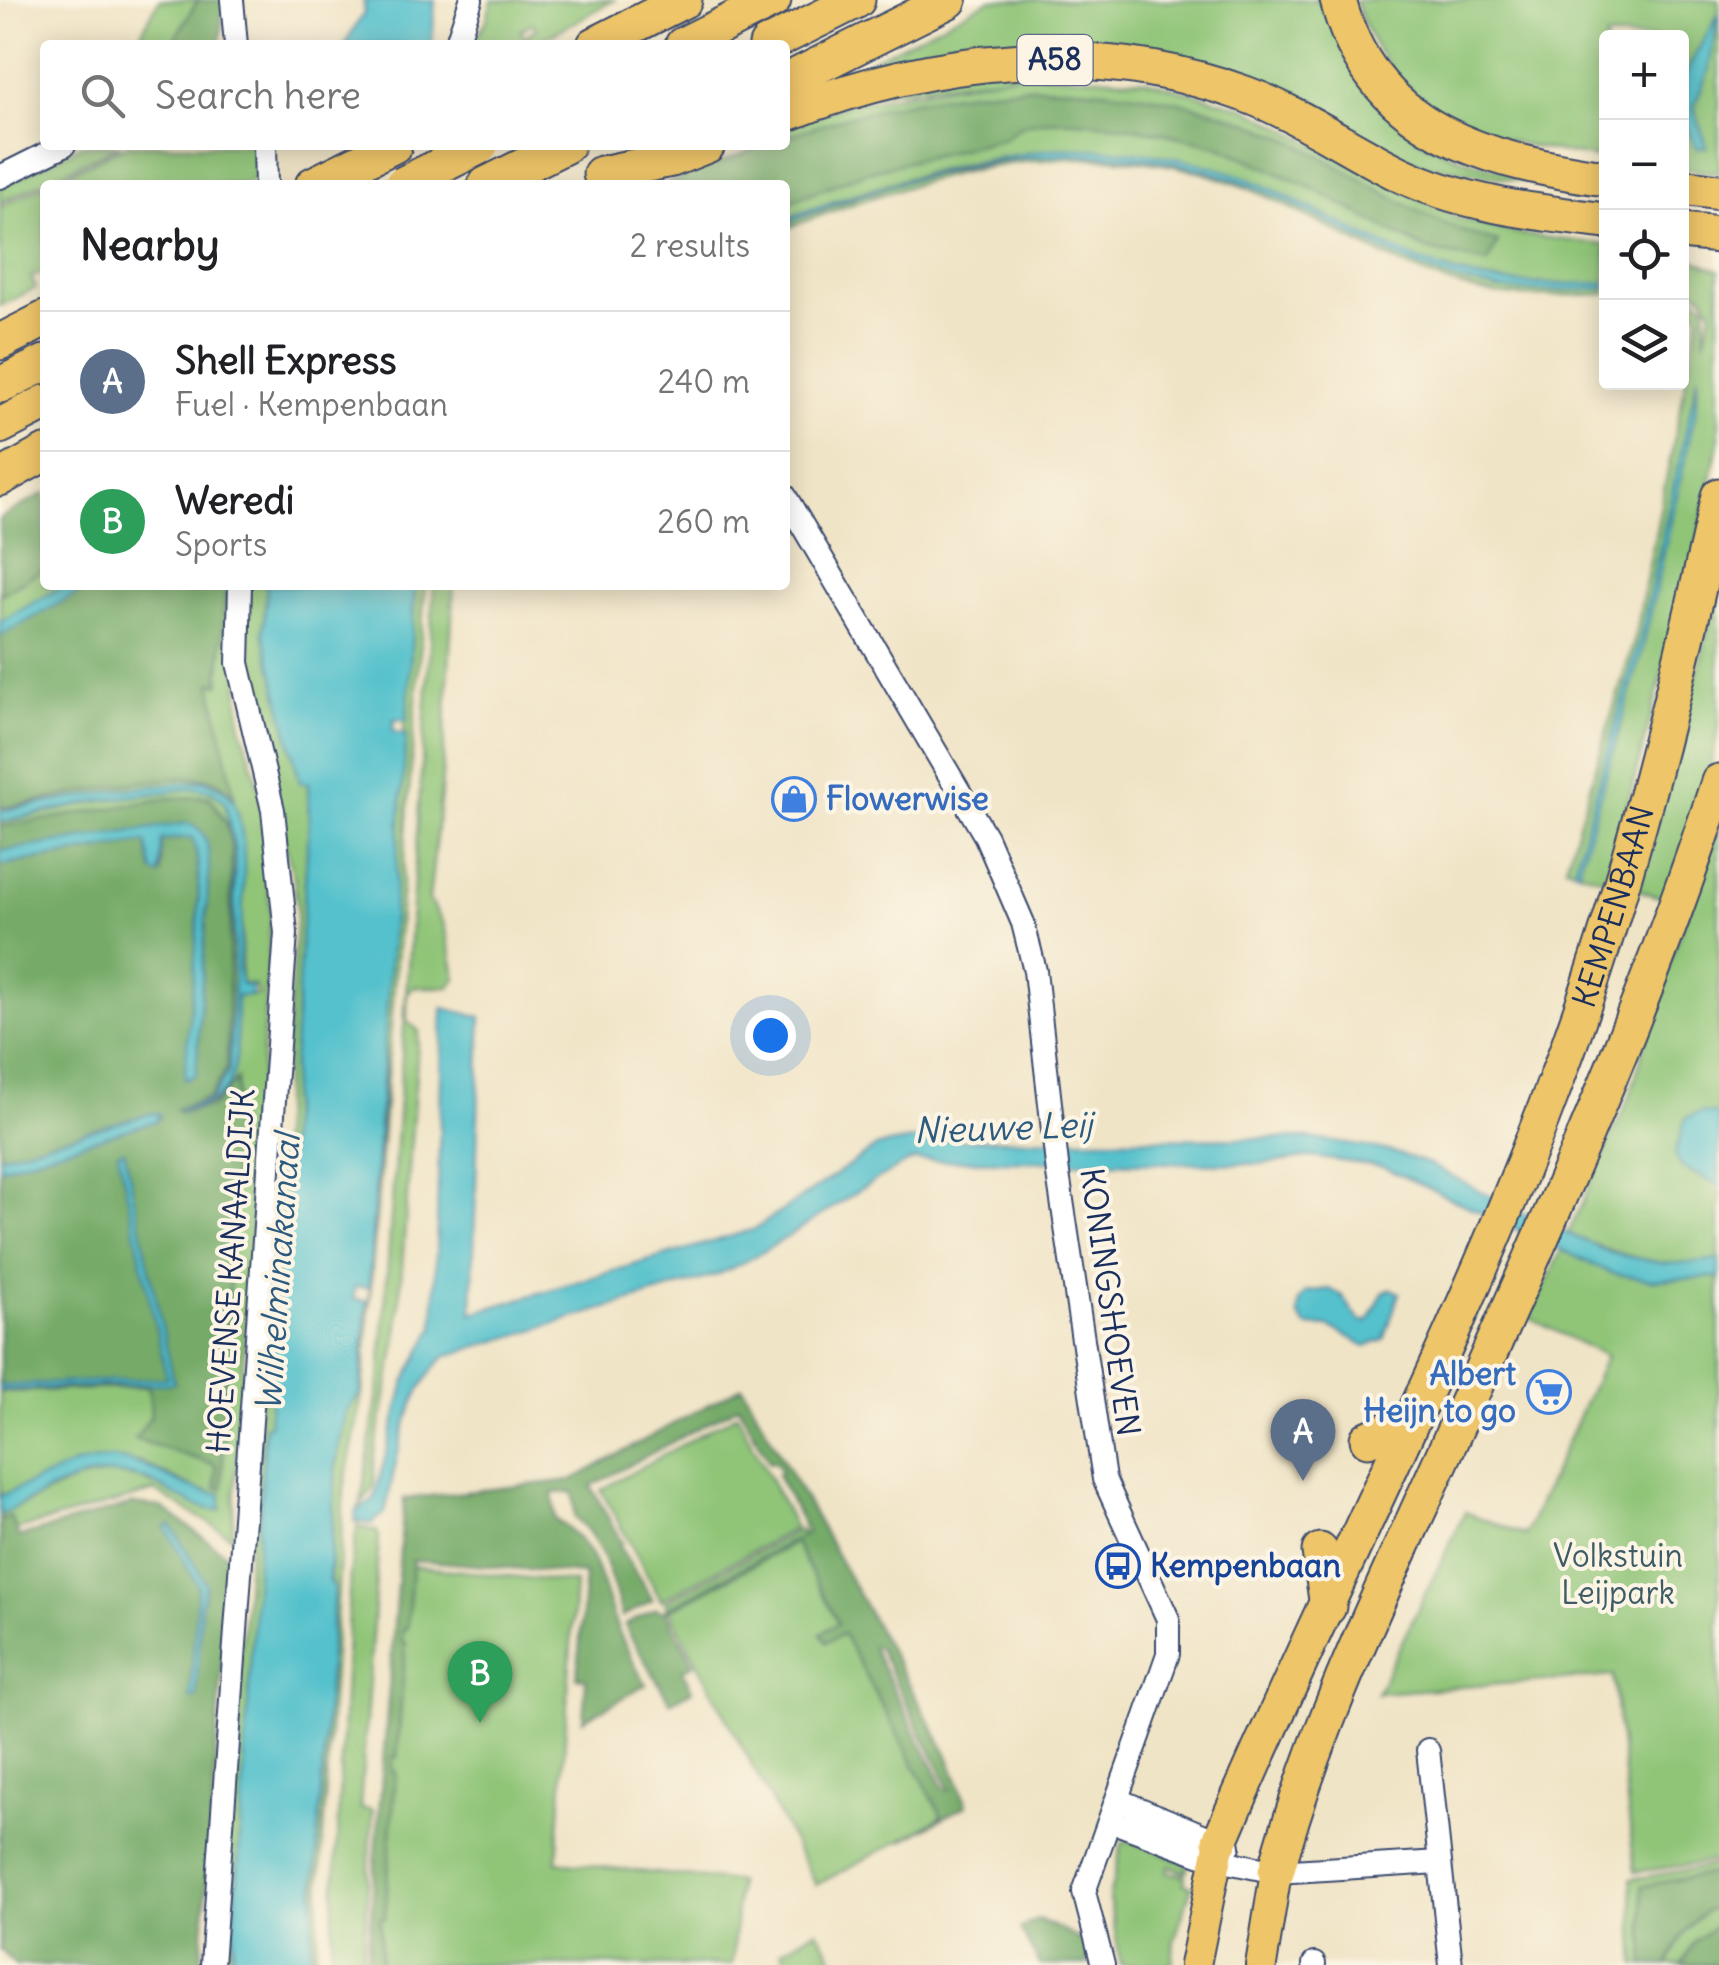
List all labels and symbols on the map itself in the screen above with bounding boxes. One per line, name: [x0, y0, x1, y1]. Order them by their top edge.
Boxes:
road number: A58: [1018, 35, 1092, 85]
shop icon: Flowerwise: [771, 776, 817, 822]
place label: Flowerwise: [826, 778, 989, 819]
street label: KEMPENBAAN: [1563, 801, 1663, 1013]
your location: [745, 1010, 796, 1061]
street label: HOEVENSE KANAALDIJK: [197, 1087, 264, 1455]
water label: Nieuwe Leij: [913, 1102, 1097, 1152]
water label: Wilhelminakanaal: [245, 1128, 309, 1413]
street label: KONINGSHOEVEN: [1071, 1165, 1150, 1439]
place label: Albert Heijn to go: [1363, 1353, 1516, 1431]
supermarket icon: Albert Heijn to go: [1526, 1369, 1572, 1415]
pin: A: [1270, 1398, 1336, 1481]
park label: Volkstuin Leijpark: [1553, 1535, 1683, 1613]
bus stop icon: Kempenbaan: [1095, 1543, 1141, 1589]
place label: Kempenbaan: [1150, 1545, 1341, 1586]
pin: B: [448, 1640, 512, 1723]

